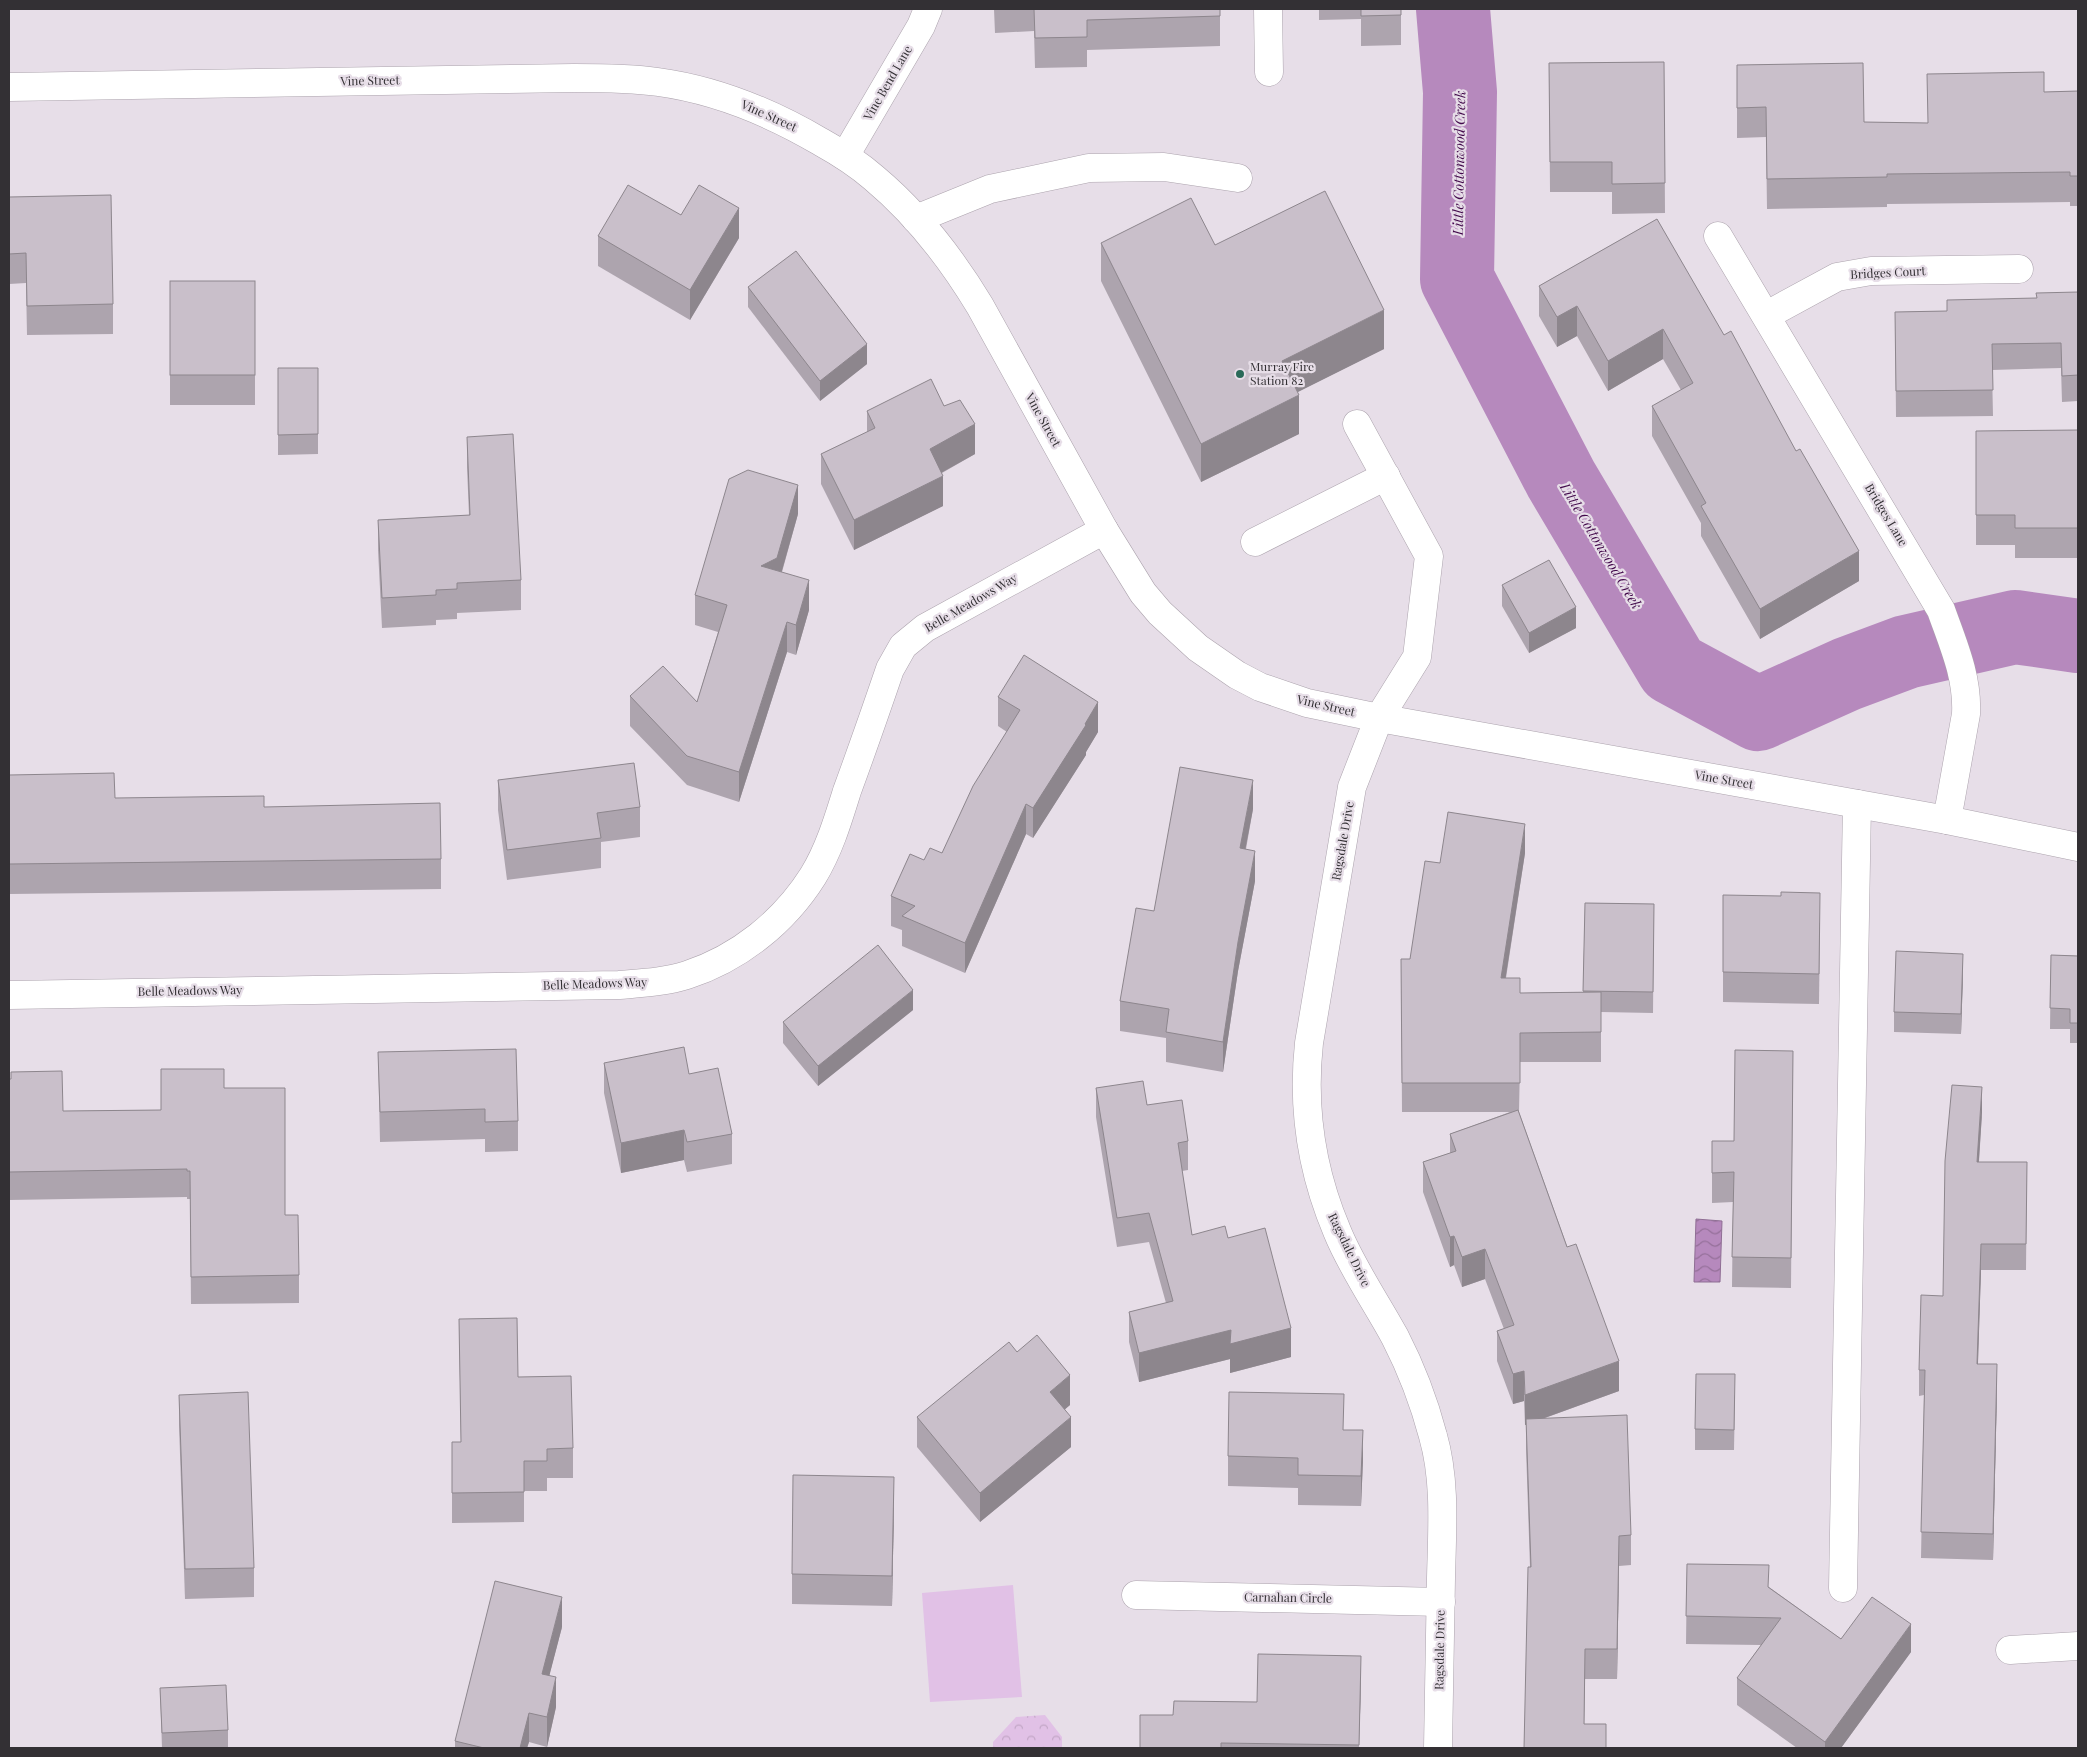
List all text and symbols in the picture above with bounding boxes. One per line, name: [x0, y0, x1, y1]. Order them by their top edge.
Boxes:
street label: Vine Bend Lane: [859, 42, 915, 124]
street label: Vine Street: [339, 71, 400, 89]
water label: Little Cottonwood Creek: [1448, 91, 1469, 236]
street label: Vine Street: [738, 95, 800, 135]
street label: Bridges Court: [1850, 262, 1927, 282]
place label: Murray Fire Station 82: [1250, 358, 1314, 388]
marker: Murray Fire Station 82: [1234, 368, 1246, 380]
street label: Vine Street: [1022, 389, 1066, 450]
water label: Little Cottonwood Creek: [1556, 478, 1647, 613]
street label: Bridges Lane: [1862, 480, 1912, 549]
street label: Belle Meadows Way: [921, 569, 1020, 635]
street label: Vine Street: [1295, 690, 1358, 720]
street label: Vine Street: [1693, 766, 1755, 792]
street label: Ragsdale Drive: [1327, 800, 1357, 882]
street label: Belle Meadows Way: [542, 973, 647, 993]
street label: Belle Meadows Way: [138, 981, 242, 999]
street label: Ragsdale Drive: [1325, 1210, 1375, 1289]
street label: Carnahan Circle: [1244, 1588, 1332, 1606]
street label: Ragsdale Drive: [1430, 1610, 1448, 1690]

